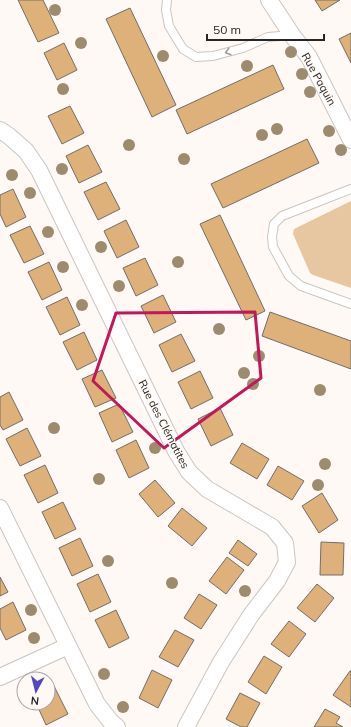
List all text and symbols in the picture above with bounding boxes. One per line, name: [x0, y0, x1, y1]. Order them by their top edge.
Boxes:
scale bar: [207, 16, 324, 42]
text: 50 m: [213, 22, 241, 37]
one-way arrow: [224, 47, 231, 56]
street label: Rue Paquin: [299, 50, 339, 108]
street label: Rue des Clématites: [136, 377, 192, 471]
north arrow: [16, 671, 56, 711]
text: N: [30, 693, 40, 708]

